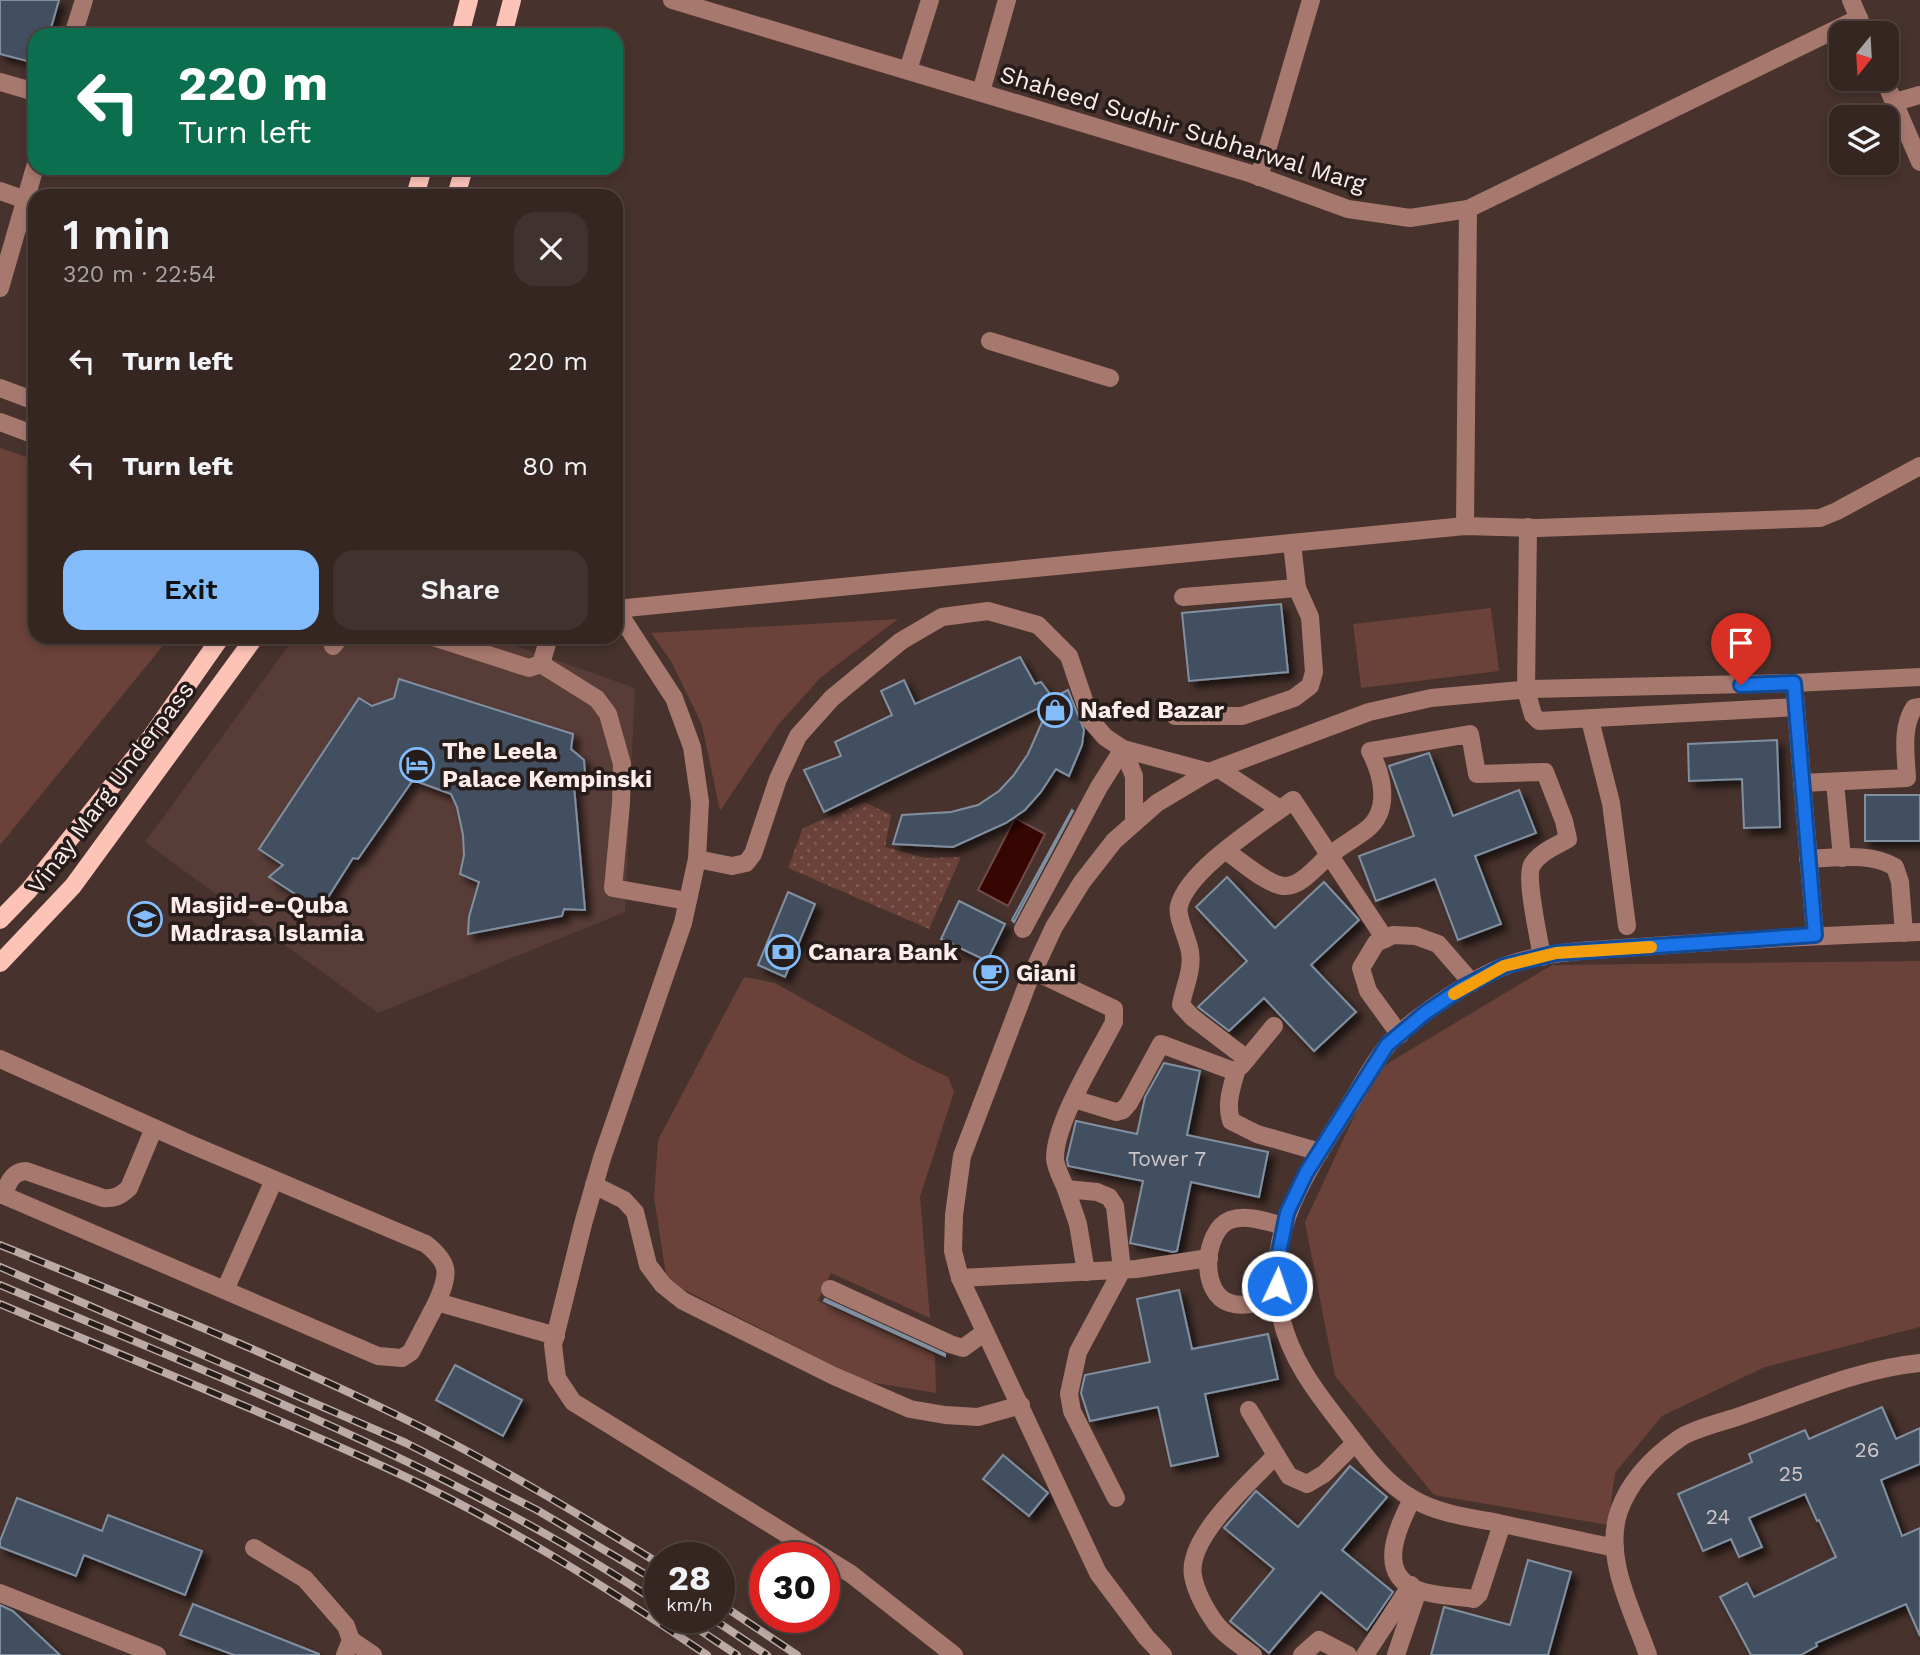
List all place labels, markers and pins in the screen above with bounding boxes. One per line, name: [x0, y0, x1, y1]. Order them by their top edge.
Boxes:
pin: [1711, 613, 1771, 685]
shop icon: Nafed Bazar: [1036, 691, 1074, 729]
place label: Nafed Bazar: [1080, 696, 1225, 724]
place label: The Leela Palace Kempinski: [442, 737, 652, 793]
hotel icon: The Leela Palace Kempinski: [398, 746, 436, 784]
place label: Masjid-e-Quba Madrasa Islamia: [170, 891, 364, 947]
school or university icon: Masjid-e-Quba Madrasa Islamia: [126, 900, 164, 938]
bank icon: Canara Bank: [764, 933, 802, 971]
place label: Canara Bank: [808, 938, 958, 966]
cafe icon: Giani: [972, 954, 1010, 992]
place label: Giani: [1016, 959, 1076, 987]

